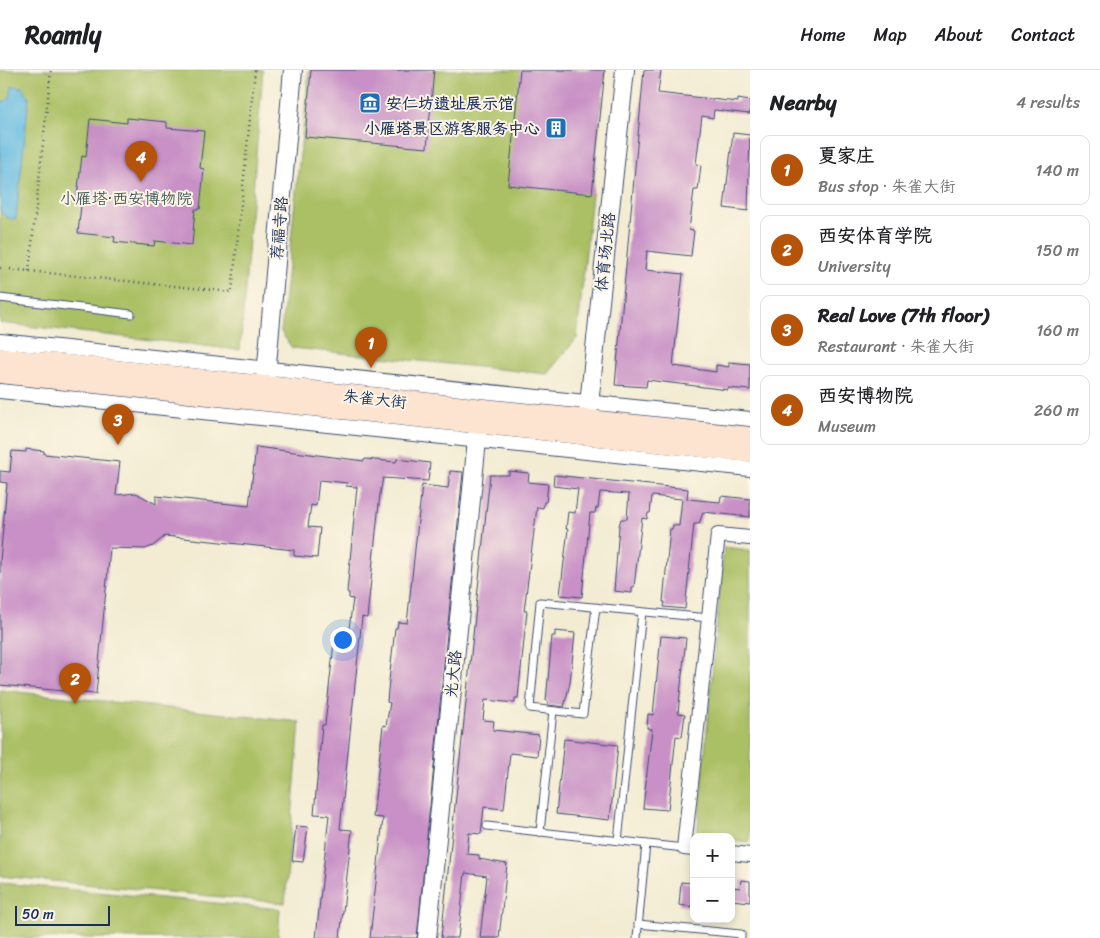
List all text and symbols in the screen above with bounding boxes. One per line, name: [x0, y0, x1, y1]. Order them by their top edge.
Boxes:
text: Roamly: [25, 14, 101, 56]
text: Home: [801, 19, 846, 51]
text: Map: [874, 19, 907, 51]
text: About: [935, 19, 983, 51]
text: Contact: [1011, 19, 1075, 51]
text: Nearby: [770, 84, 836, 122]
text: 4 results: [1016, 88, 1080, 117]
place label: 安仁坊遗址展示馆: [386, 89, 514, 118]
museum icon: 安仁坊遗址展示馆: [358, 91, 382, 115]
place label: 小雁塔景区游客服务中心: [364, 114, 540, 143]
building icon: 小雁塔景区游客服务中心: [544, 116, 568, 140]
text: 夏家庄: [818, 139, 875, 172]
pin: 4: [125, 141, 157, 182]
text: 1: [784, 156, 790, 185]
text: 140 m: [1036, 156, 1079, 185]
text: Bus stop · 朱雀大街: [818, 172, 955, 201]
park label: 小雁塔·西安博物院: [60, 184, 192, 213]
street label: 荐福寺路: [262, 195, 296, 261]
street label: 体育场北路: [586, 211, 624, 293]
text: 西安体育学院: [818, 219, 932, 252]
text: 2: [782, 236, 792, 265]
text: 150 m: [1036, 236, 1079, 265]
text: University: [818, 252, 891, 281]
text: Real Love (7th floor): [818, 299, 989, 332]
text: 3: [783, 316, 791, 345]
text: 160 m: [1036, 316, 1079, 345]
pin: 1: [355, 327, 387, 368]
text: Restaurant · 朱雀大街: [818, 332, 974, 361]
text: 西安博物院: [818, 379, 913, 412]
street label: 朱雀大街: [342, 381, 408, 417]
text: 4: [782, 396, 792, 425]
text: 260 m: [1034, 396, 1079, 425]
pin: 3: [102, 404, 134, 445]
text: Museum: [818, 412, 876, 441]
your location: [330, 627, 356, 653]
street label: 光大路: [436, 649, 470, 699]
pin: 2: [59, 663, 91, 704]
map controls: [690, 833, 735, 923]
button: +: [690, 833, 735, 878]
button: −: [690, 878, 735, 923]
text: 50 m: [22, 902, 54, 927]
scale bar: [15, 903, 110, 926]

